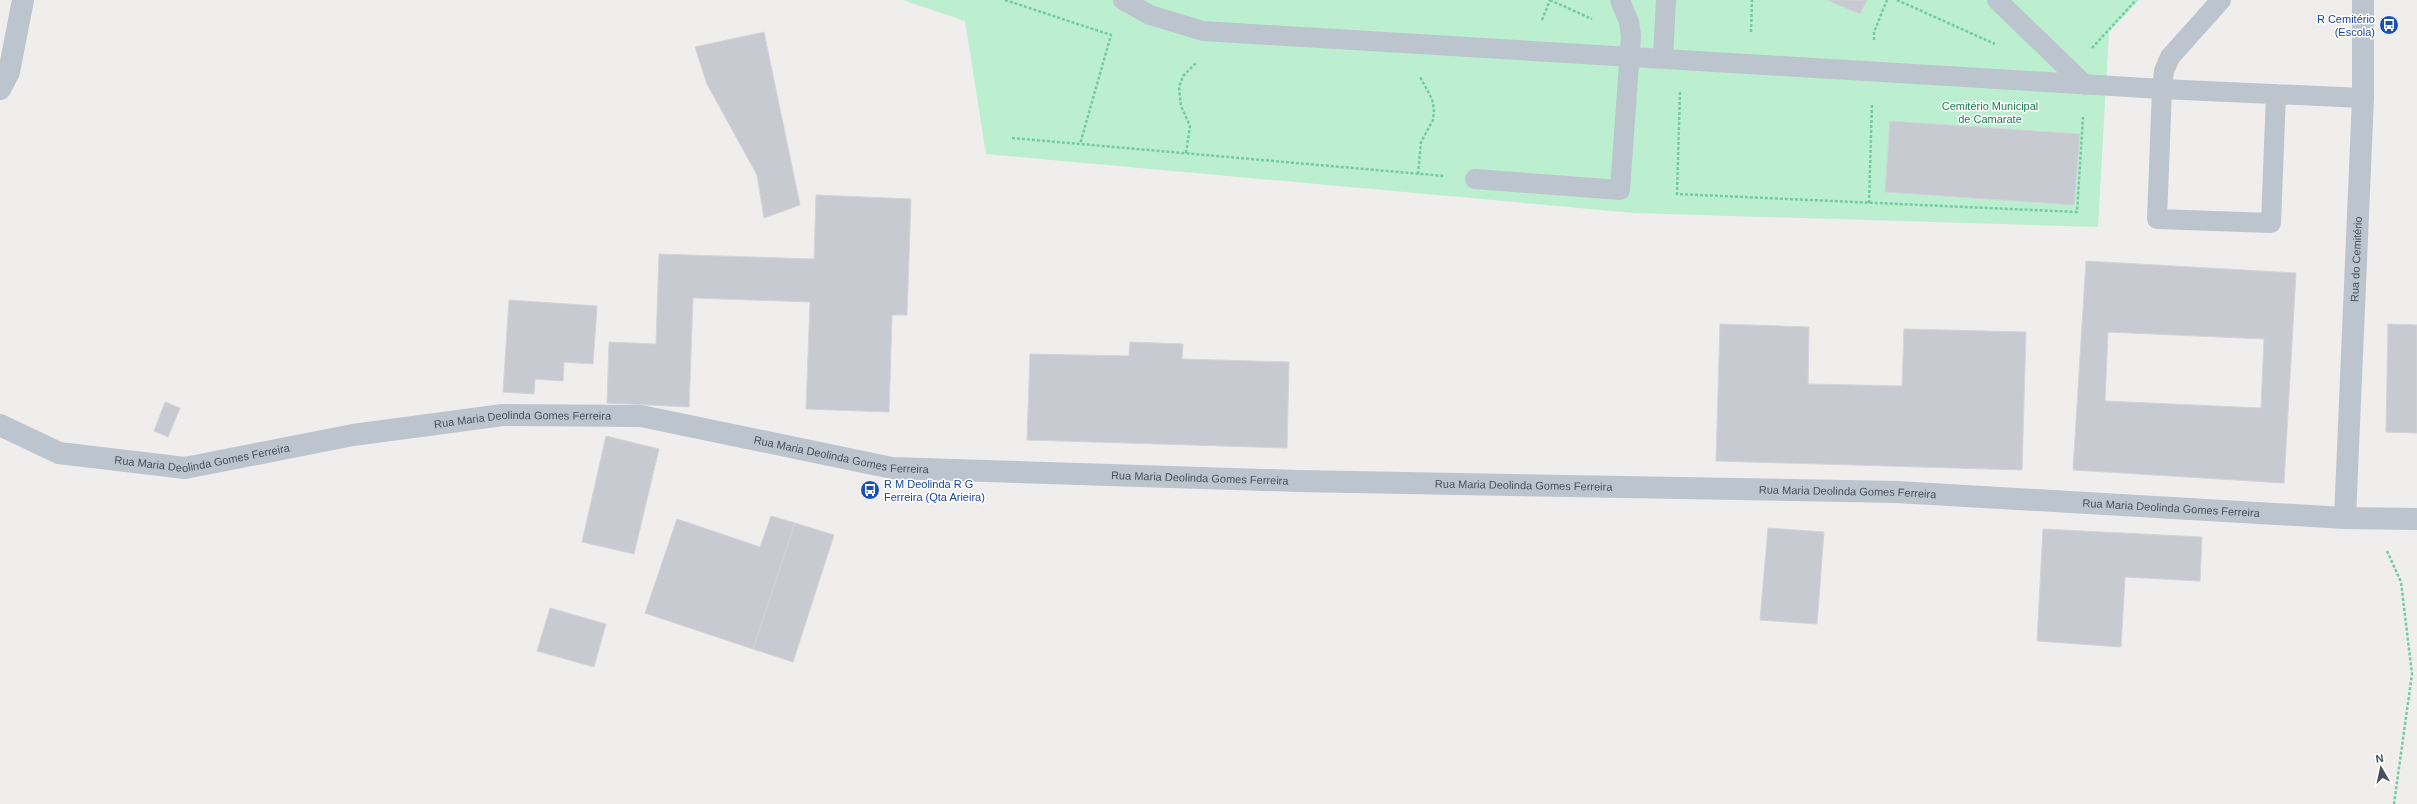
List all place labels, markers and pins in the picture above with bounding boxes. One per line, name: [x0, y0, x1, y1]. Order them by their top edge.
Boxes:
place label: R Cemitério (Escola): [2317, 13, 2375, 38]
bus stop icon: R Cemitério (Escola): [2378, 14, 2400, 36]
place label: R M Deolinda R G Ferreira (Qta Arieira): [884, 478, 985, 503]
bus stop icon: R M Deolinda R G Ferreira (Qta Arieira): [859, 479, 881, 501]

